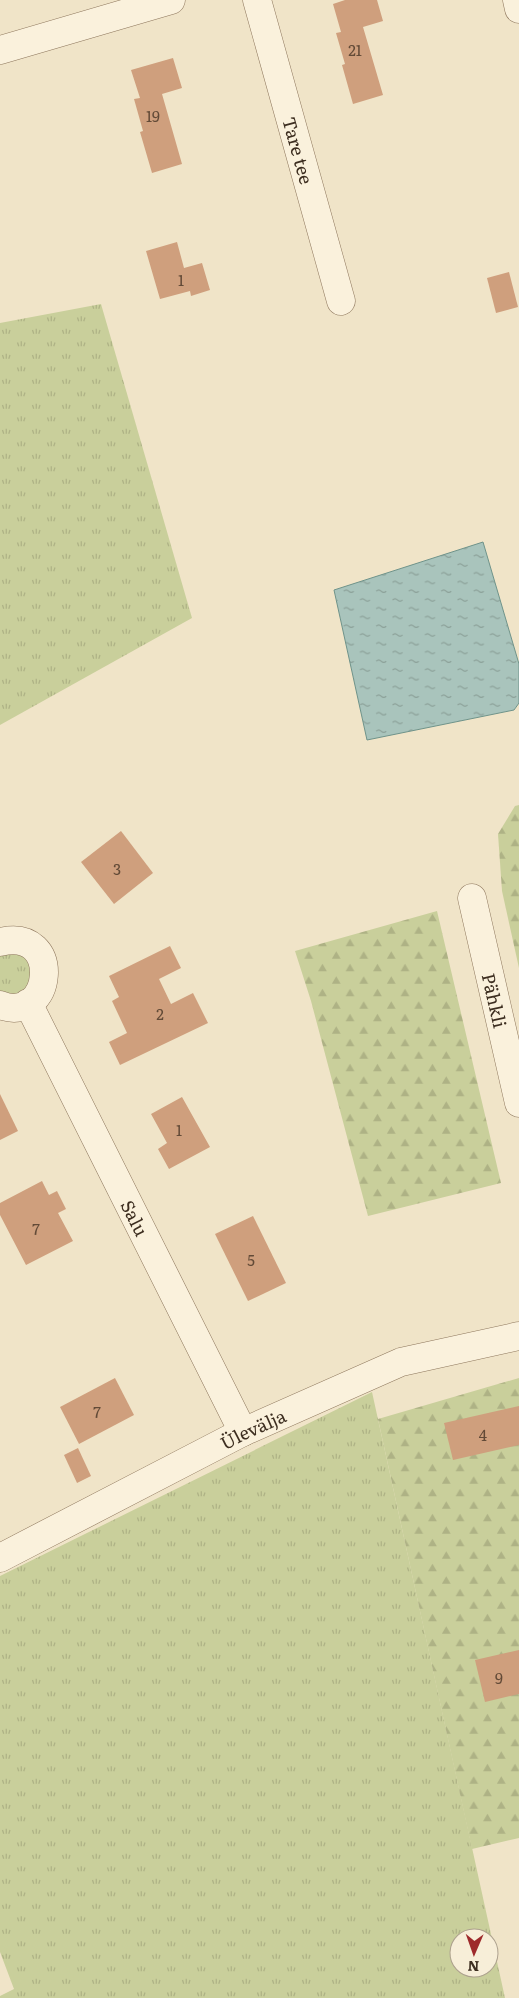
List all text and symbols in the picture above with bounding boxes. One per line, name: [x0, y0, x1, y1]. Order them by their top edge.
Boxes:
house number: 21: [348, 38, 362, 61]
house number: 19: [146, 104, 160, 127]
street label: Tare tee: [277, 114, 321, 187]
house number: 1: [178, 268, 184, 291]
house number: 3: [113, 857, 121, 880]
street label: Pähkli: [476, 970, 515, 1030]
house number: 2: [156, 1002, 164, 1025]
house number: 1: [176, 1118, 182, 1141]
street label: Salu: [115, 1195, 156, 1240]
house number: 7: [32, 1217, 40, 1240]
house number: 5: [247, 1248, 255, 1271]
house number: 7: [93, 1400, 101, 1423]
street label: Ülevälja: [215, 1401, 290, 1455]
house number: 4: [479, 1423, 487, 1446]
house number: 9: [495, 1666, 503, 1689]
north arrow: [449, 1928, 499, 1978]
text: N: [467, 1957, 480, 1977]

